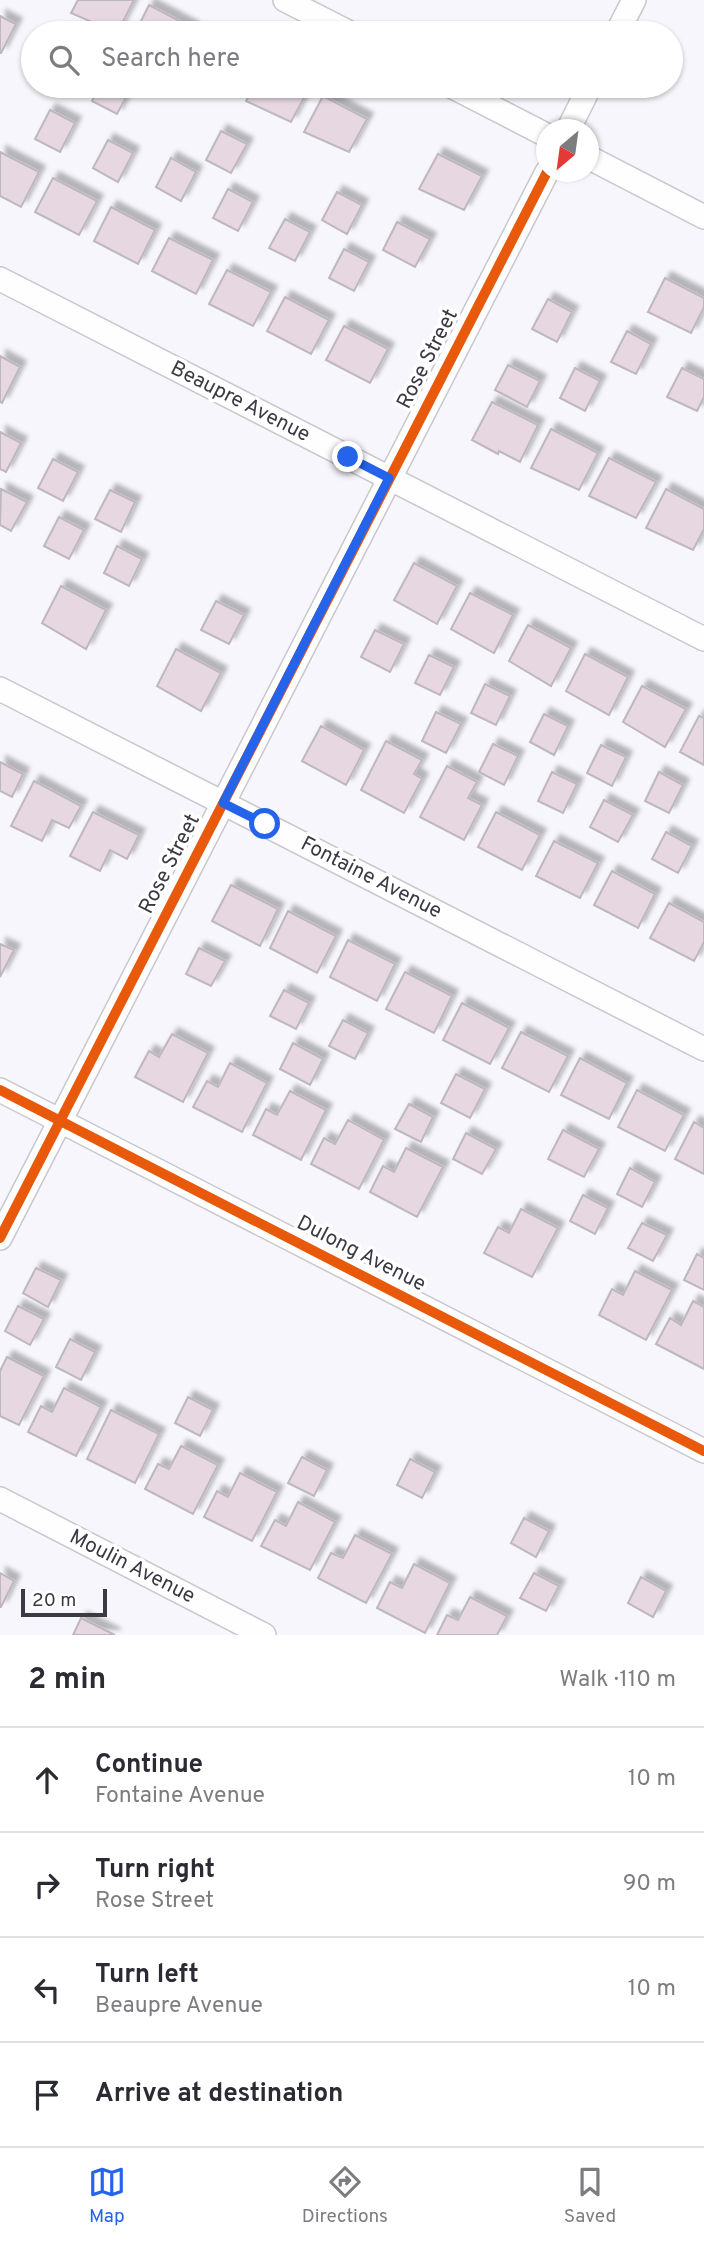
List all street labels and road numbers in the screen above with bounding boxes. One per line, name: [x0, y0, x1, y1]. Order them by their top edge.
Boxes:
street label: Rose Street: [391, 304, 465, 414]
street label: Beaupre Avenue: [166, 355, 314, 449]
street label: Rose Street: [133, 809, 207, 919]
street label: Fontaine Avenue: [296, 831, 446, 925]
street label: Dulong Avenue: [292, 1210, 430, 1298]
street label: Moulin Avenue: [65, 1524, 199, 1610]

